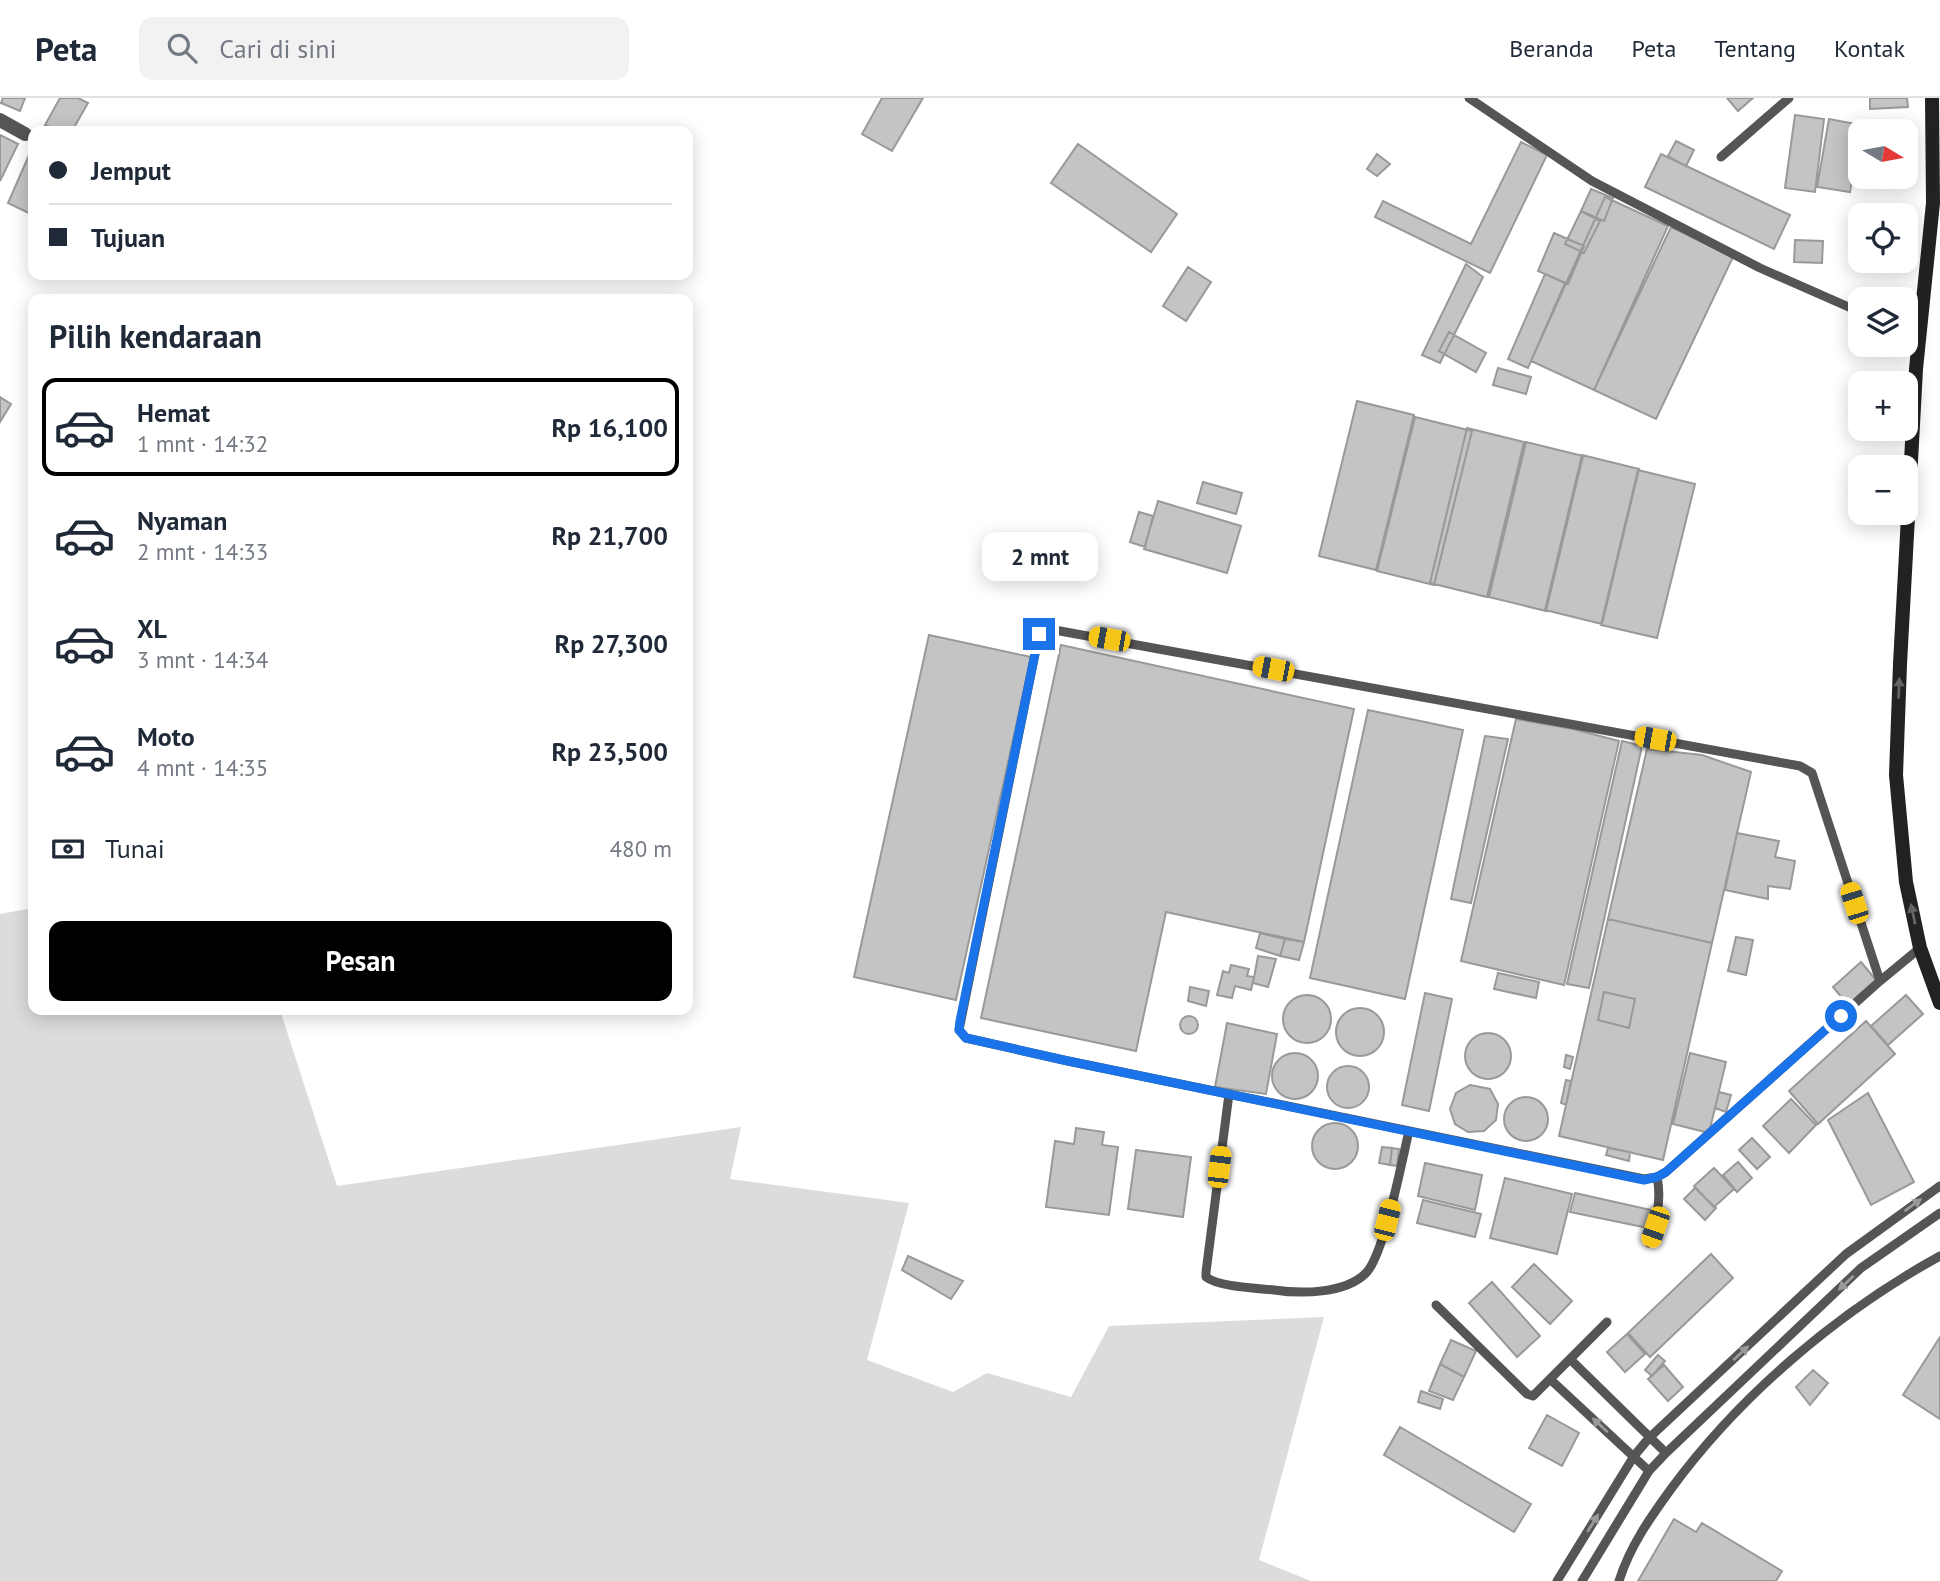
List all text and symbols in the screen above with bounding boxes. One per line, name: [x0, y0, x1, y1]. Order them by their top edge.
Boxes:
search box: [139, 17, 629, 80]
text: Peta: [35, 27, 97, 70]
icon: search: [163, 29, 201, 67]
text: Cari di sini: [219, 32, 336, 65]
text: Beranda: [1509, 33, 1594, 64]
text: Peta: [1632, 33, 1676, 64]
text: Tentang: [1714, 33, 1796, 64]
text: Kontak: [1834, 33, 1905, 64]
north arrow: [1848, 119, 1918, 189]
map controls: [1848, 119, 1918, 525]
text: Jemput: [91, 154, 171, 187]
button: locate: [1848, 203, 1918, 273]
text: Tujuan: [91, 221, 165, 254]
button: layers: [1848, 287, 1918, 357]
text: Pilih kendaraan: [49, 315, 262, 357]
button: +: [1848, 371, 1918, 441]
icon: car: [53, 396, 116, 459]
text: Hemat: [137, 396, 210, 429]
text: Rp 16,100: [551, 411, 668, 444]
text: 1 mnt · 14:32: [137, 429, 268, 458]
button: −: [1848, 455, 1918, 525]
icon: car: [53, 504, 116, 567]
text: Nyaman: [137, 504, 227, 537]
text: Rp 21,700: [551, 519, 668, 552]
callout: 2 mnt: [981, 532, 1097, 582]
text: 2 mnt · 14:33: [137, 537, 268, 566]
text: 2 mnt: [1011, 542, 1069, 571]
icon: car: [53, 612, 116, 675]
text: XL: [137, 612, 167, 645]
route end: [1023, 618, 1055, 650]
car: [1087, 625, 1132, 653]
text: Rp 27,300: [555, 627, 668, 660]
text: 3 mnt · 14:34: [137, 645, 268, 674]
car: [1251, 655, 1296, 683]
one-way arrow: [1893, 677, 1904, 699]
icon: car: [53, 720, 116, 783]
text: Moto: [137, 720, 195, 753]
car: [1633, 725, 1678, 753]
text: Rp 23,500: [551, 735, 668, 768]
text: 4 mnt · 14:35: [137, 753, 268, 782]
icon: cash: [49, 830, 87, 868]
text: Tunai: [105, 832, 165, 865]
text: 480 m: [610, 834, 672, 863]
car: [1838, 880, 1871, 926]
one-way arrow: [1907, 903, 1918, 925]
button: Pesan: [49, 921, 672, 1001]
route start: [1825, 1000, 1857, 1032]
car: [1207, 1145, 1232, 1189]
car: [1372, 1197, 1403, 1243]
one-way arrow: [1904, 1198, 1922, 1212]
car: [1639, 1204, 1672, 1250]
one-way arrow: [1838, 1274, 1855, 1290]
one-way arrow: [1732, 1345, 1749, 1361]
one-way arrow: [1592, 1418, 1609, 1434]
one-way arrow: [1586, 1513, 1599, 1533]

